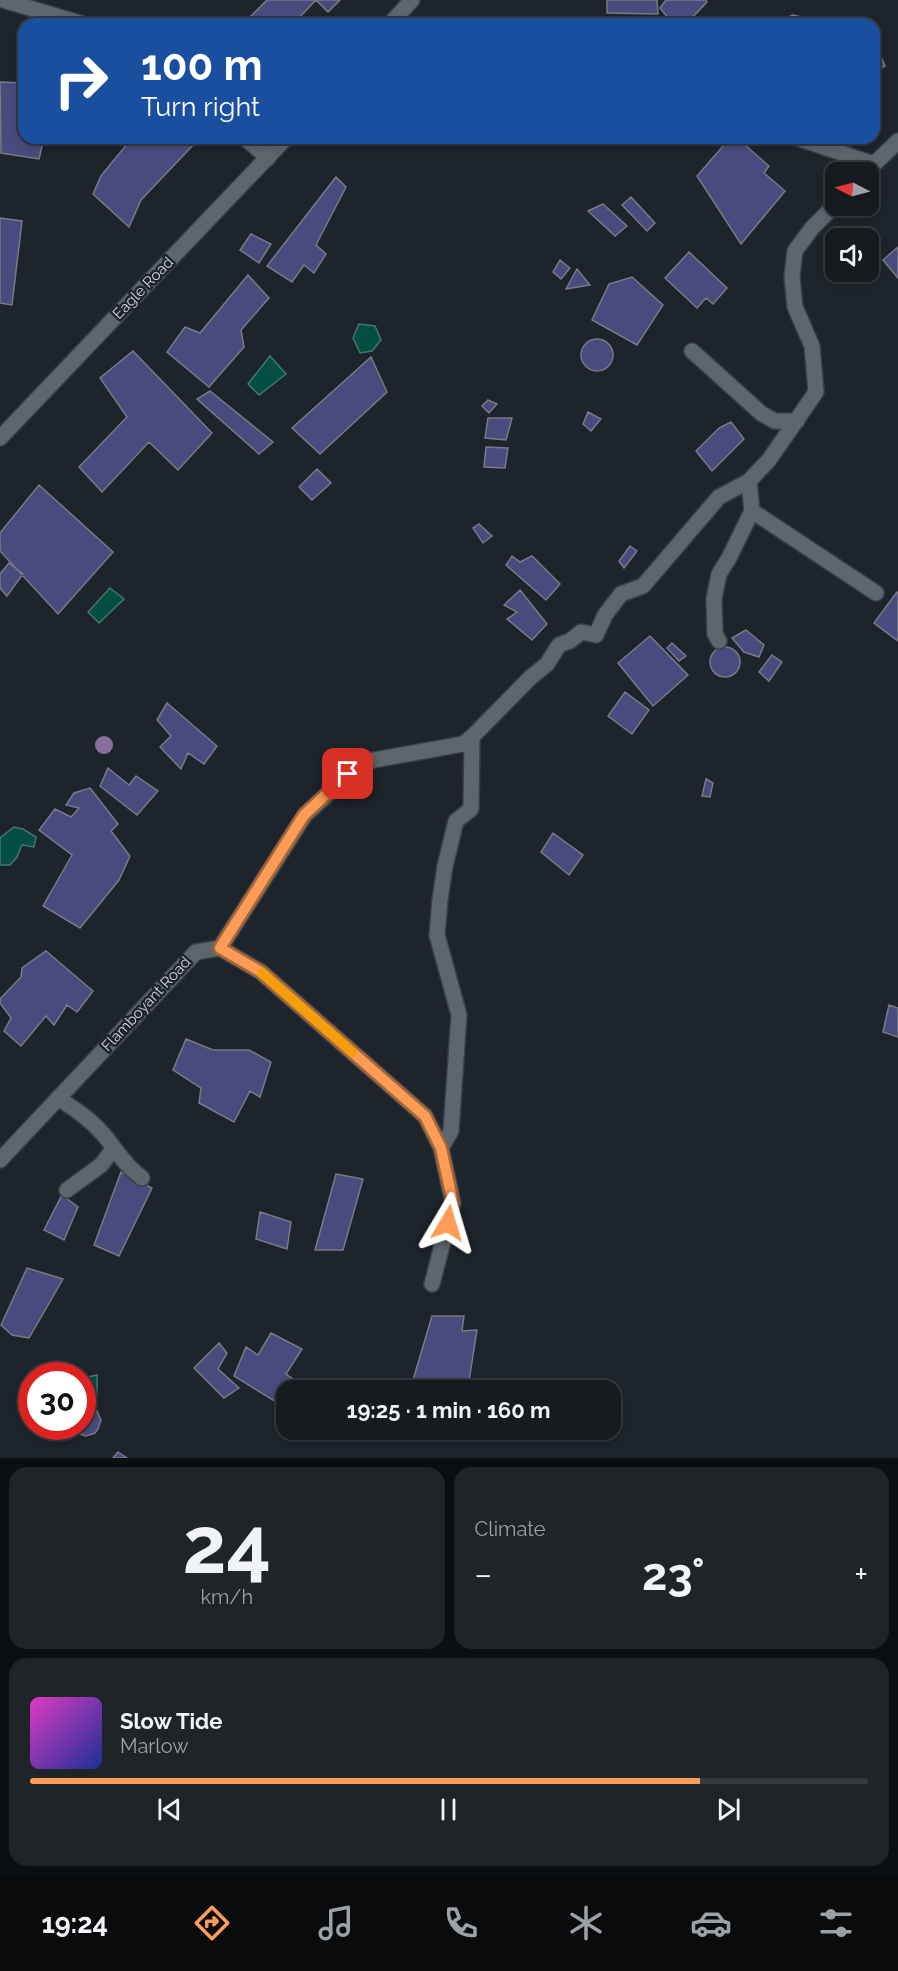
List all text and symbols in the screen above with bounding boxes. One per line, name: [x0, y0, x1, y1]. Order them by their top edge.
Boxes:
text: 100 m: [141, 41, 263, 90]
icon: right: [42, 42, 120, 120]
text: Turn right: [141, 91, 260, 122]
north arrow: [825, 162, 879, 216]
map controls: [825, 162, 879, 282]
button: sound: [825, 228, 879, 282]
street label: Eagle Road: [109, 253, 177, 323]
pin: [322, 748, 373, 799]
icon: arrive: [331, 757, 364, 790]
street label: Flamboyant Road: [98, 953, 194, 1055]
position arrow: [416, 1191, 480, 1255]
speed limit sign: 30: [18, 1362, 96, 1440]
text: 19:25 · 1 min · 160 m: [347, 1397, 550, 1423]
text: 24: [182, 1500, 271, 1591]
text: Climate: [475, 1517, 546, 1541]
text: 23°: [642, 1548, 705, 1601]
text: −: [475, 1555, 492, 1594]
text: +: [854, 1555, 868, 1594]
text: km/h: [200, 1585, 253, 1609]
text: Slow Tide: [120, 1708, 222, 1734]
text: Marlow: [120, 1734, 189, 1758]
icon: previous: [153, 1793, 186, 1826]
icon: pause: [432, 1793, 465, 1826]
icon: next: [712, 1793, 745, 1826]
icon: directions: [191, 1902, 233, 1944]
icon: music: [315, 1902, 357, 1944]
icon: phone: [440, 1902, 482, 1944]
icon: climate: [565, 1902, 607, 1944]
icon: car: [690, 1902, 732, 1944]
icon: filters: [815, 1902, 857, 1944]
text: 19:24: [41, 1908, 108, 1939]

